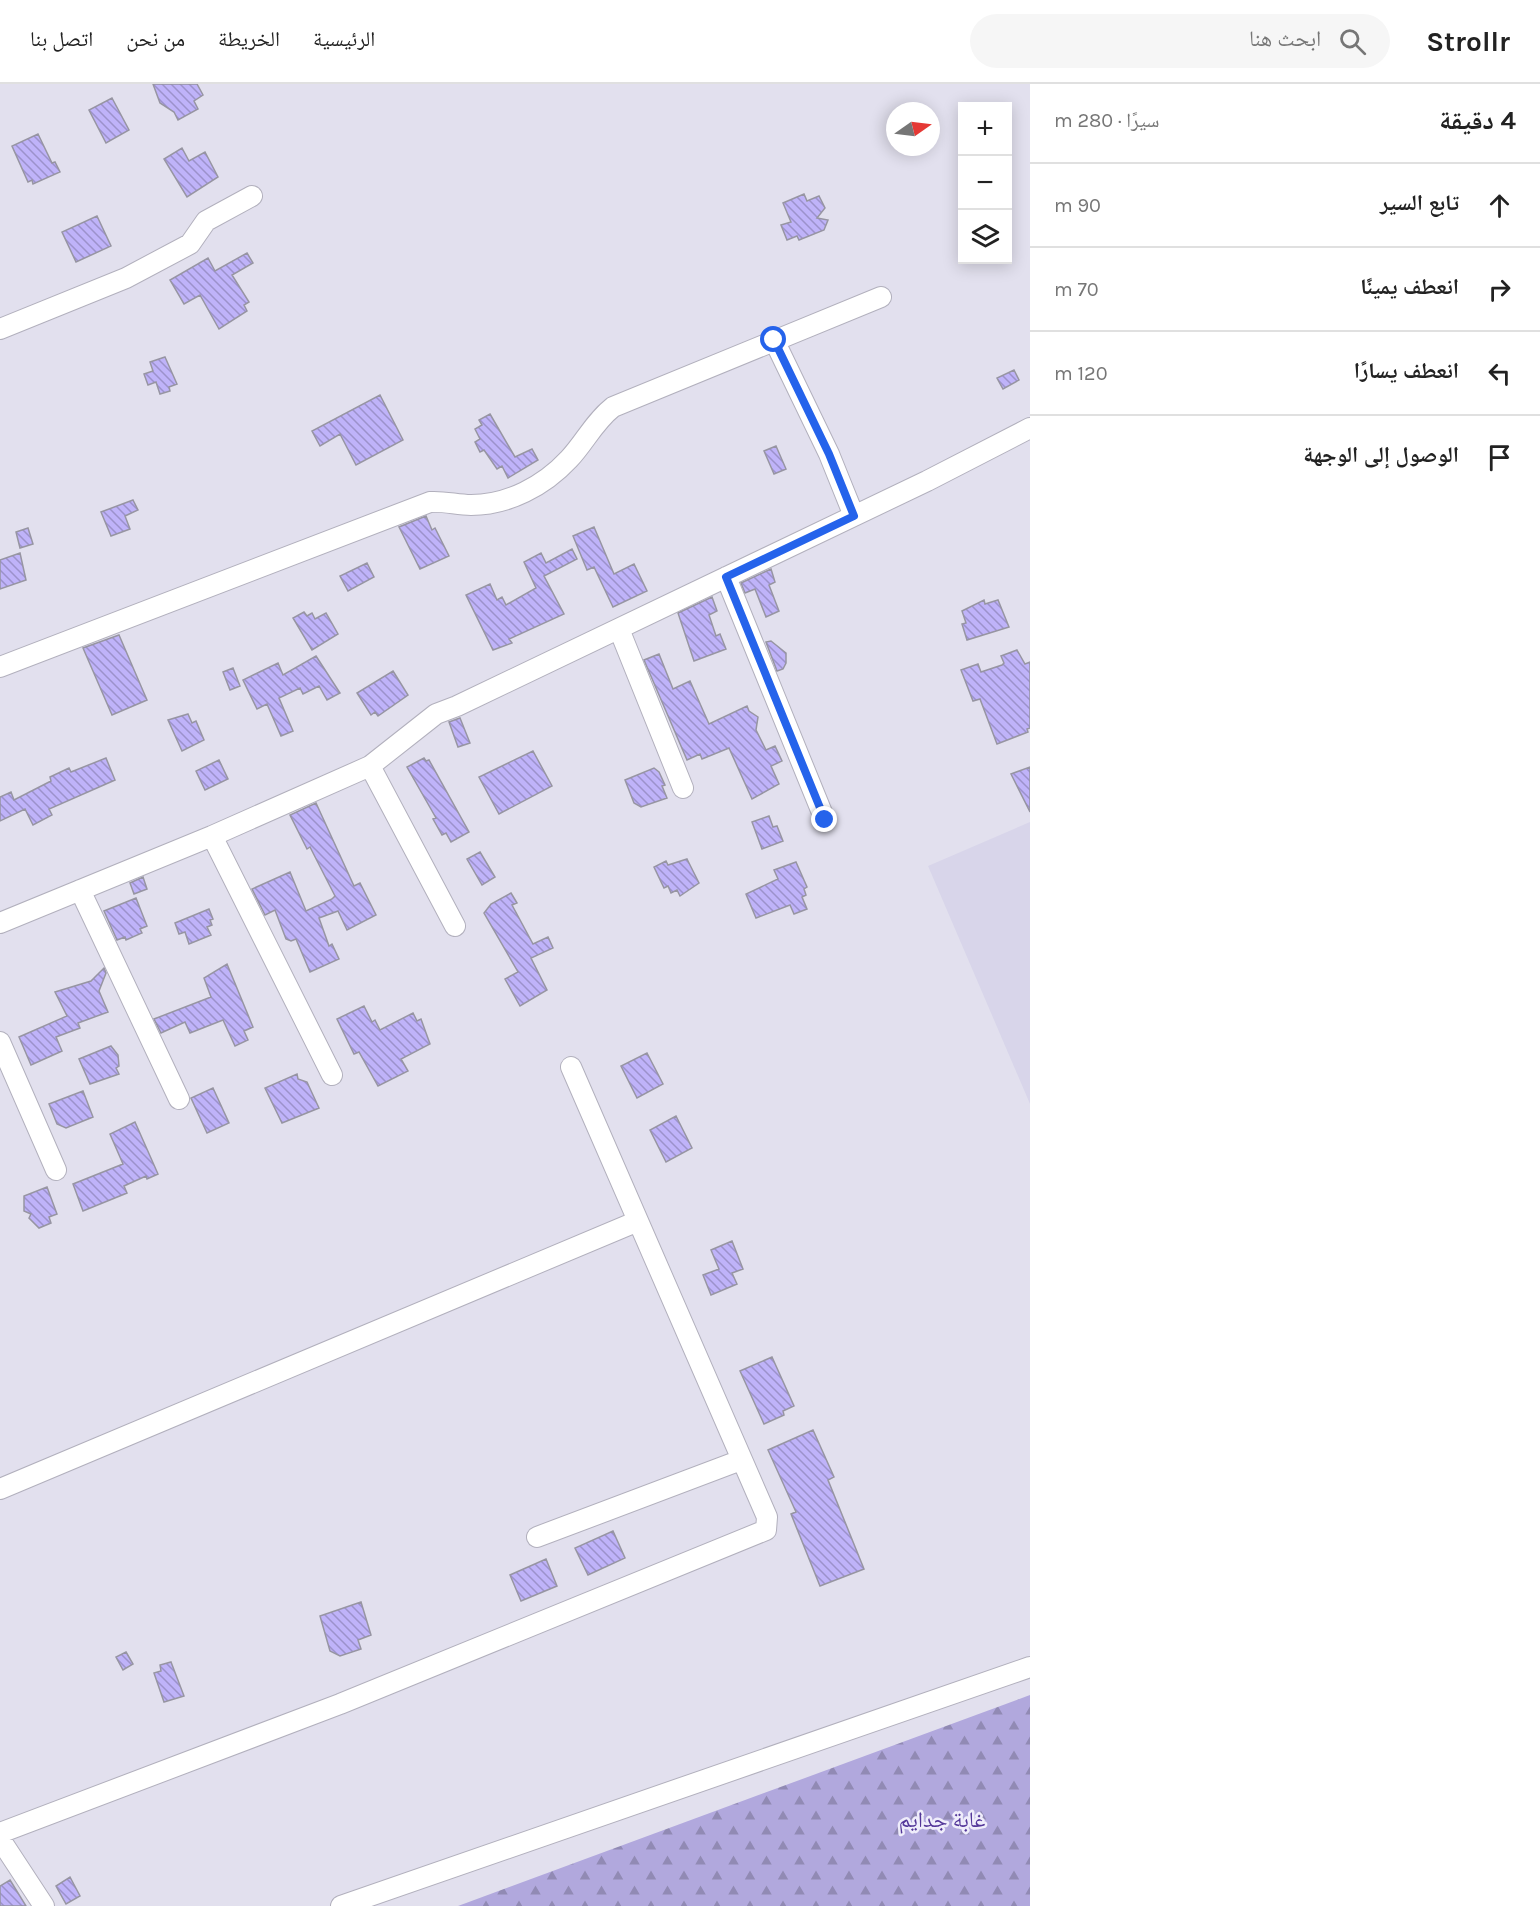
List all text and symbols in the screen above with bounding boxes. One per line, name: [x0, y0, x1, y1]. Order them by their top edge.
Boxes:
search box: [970, 14, 1390, 68]
icon: search: [1336, 25, 1369, 58]
text: Strollr: [1426, 25, 1510, 58]
text: ابحث هنا: [1249, 26, 1321, 52]
text: اتصل بنا: [30, 27, 93, 51]
text: من نحن: [126, 27, 185, 51]
text: الخريطة: [218, 27, 280, 51]
text: الرئيسية: [313, 27, 375, 51]
north arrow: [886, 102, 940, 156]
map controls: [958, 102, 1012, 264]
button: +: [958, 102, 1012, 156]
text: 4 دقيقة: [1439, 105, 1516, 136]
text: سيرًا · 280 m: [1054, 109, 1160, 132]
button: −: [958, 156, 1012, 210]
icon: ahead: [1483, 189, 1516, 222]
text: تابع السير: [1380, 190, 1459, 216]
text: 90 m: [1054, 194, 1101, 217]
button: layers: [958, 210, 1012, 264]
icon: right: [1483, 273, 1516, 306]
text: انعطف يمينًا: [1360, 274, 1459, 300]
text: 70 m: [1054, 278, 1099, 301]
route start: [760, 326, 786, 352]
icon: left: [1483, 357, 1516, 390]
text: انعطف يسارًا: [1354, 358, 1459, 384]
text: 120 m: [1054, 362, 1108, 385]
icon: arrive: [1483, 441, 1516, 474]
text: الوصول إلى الوجهة: [1303, 442, 1459, 468]
route end: [811, 806, 837, 832]
park label: غابة جدايم: [899, 1807, 985, 1834]

